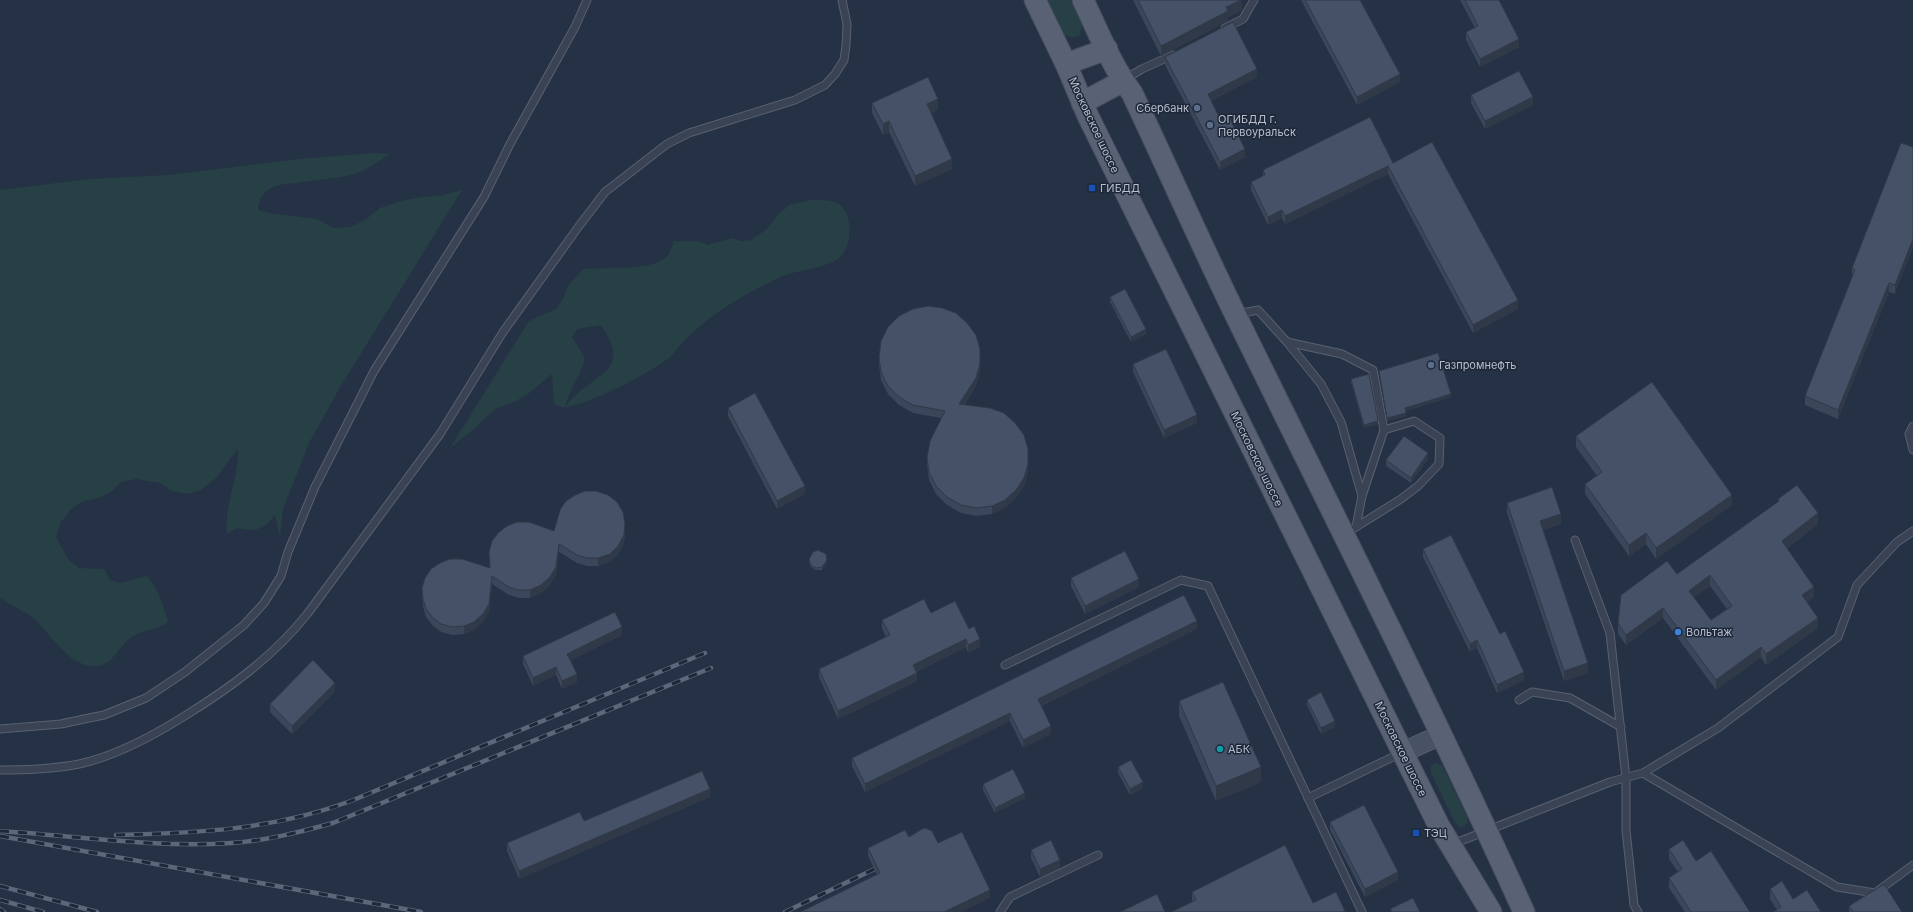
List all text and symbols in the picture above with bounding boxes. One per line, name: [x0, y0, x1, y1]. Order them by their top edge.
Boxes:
street label: Московское шоссе: [1066, 75, 1122, 175]
place label: Сбербанк: [1136, 101, 1189, 115]
marker: Сбербанк: [1192, 103, 1202, 113]
place label: ОГИБДД г. Первоуральск: [1218, 112, 1296, 139]
marker: ОГИБДД г. Первоуральск: [1205, 120, 1215, 130]
place label: ГИБДД: [1100, 181, 1140, 195]
marker: ГИБДД: [1087, 183, 1097, 193]
place label: Газпромнефть: [1439, 358, 1516, 372]
marker: Газпромнефть: [1426, 360, 1436, 370]
street label: Московское шоссе: [1228, 409, 1286, 509]
place label: Вольтаж: [1686, 625, 1732, 639]
marker: Вольтаж: [1673, 627, 1683, 637]
street label: Московское шоссе: [1372, 699, 1430, 799]
place label: АБК: [1228, 742, 1251, 756]
marker: АБК: [1215, 744, 1225, 754]
place label: ТЭЦ: [1424, 826, 1447, 840]
marker: ТЭЦ: [1411, 828, 1421, 838]

